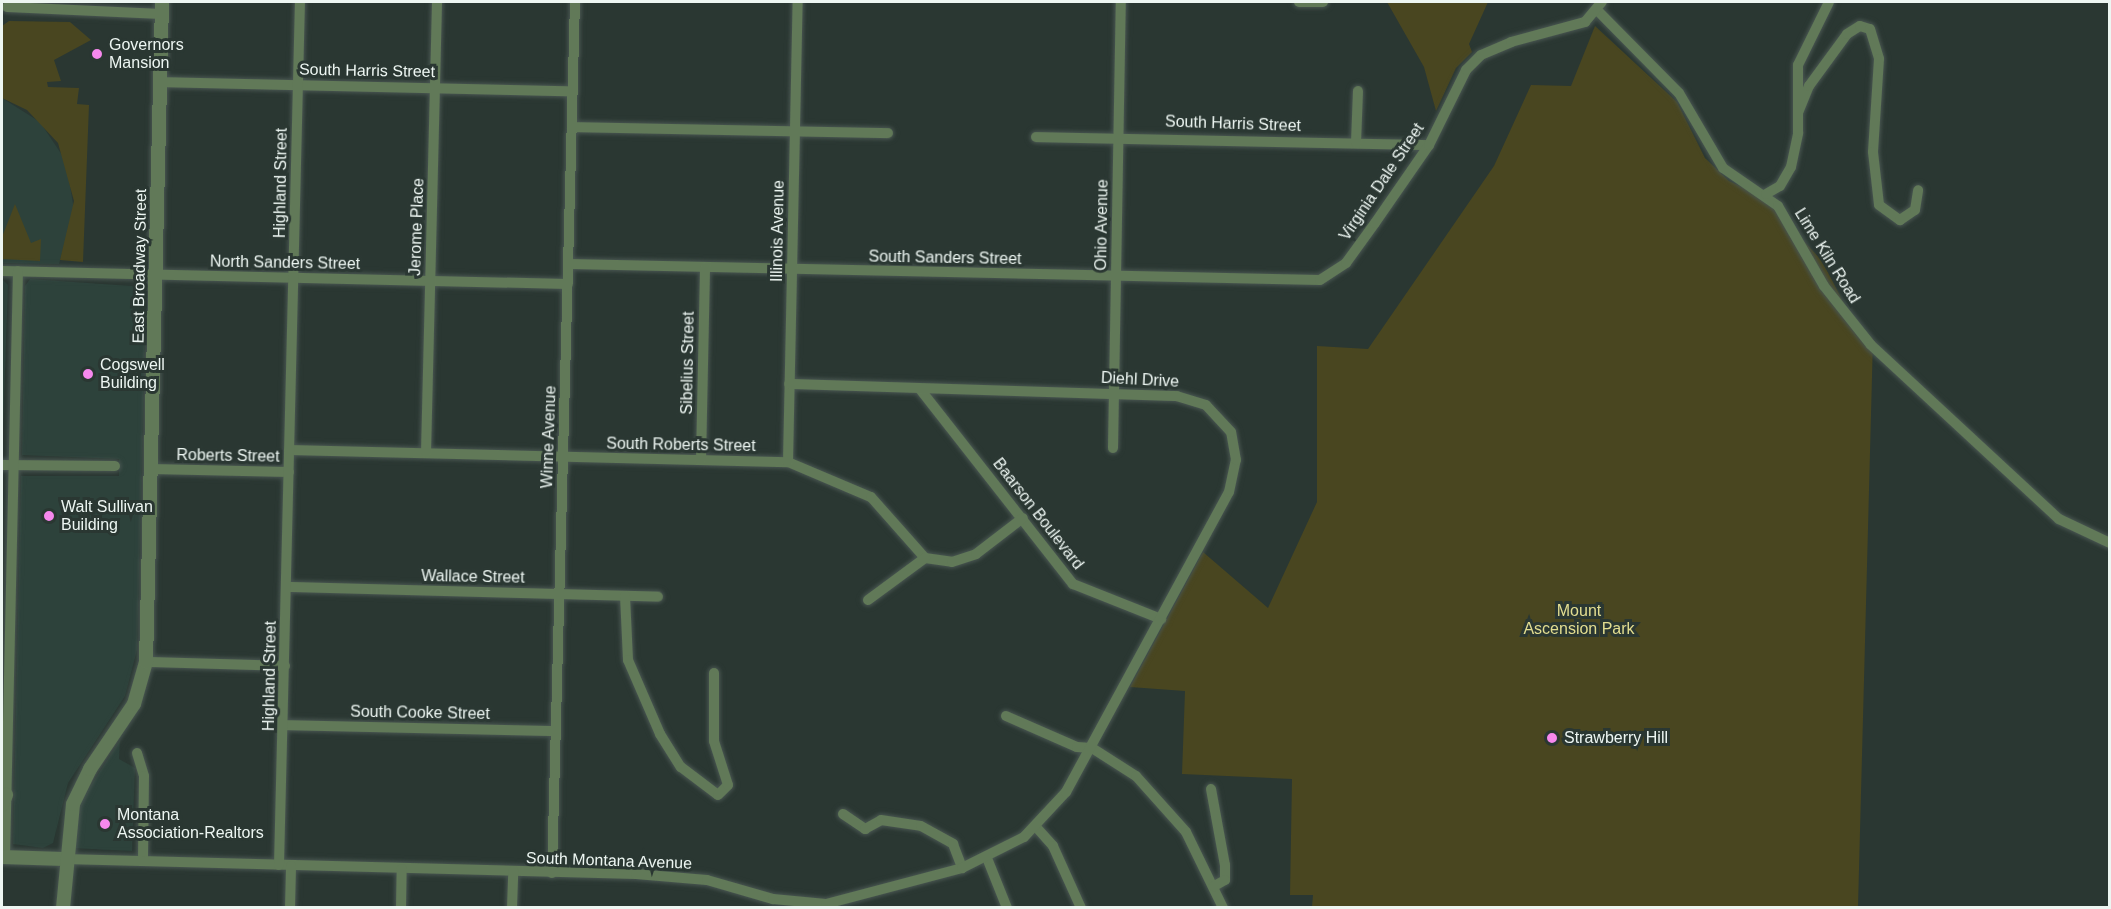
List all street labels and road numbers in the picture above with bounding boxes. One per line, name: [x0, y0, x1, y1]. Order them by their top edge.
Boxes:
street label: South Harris Street: [299, 60, 435, 82]
street label: South Harris Street: [1165, 112, 1301, 136]
street label: Virginia Dale Street: [1336, 120, 1428, 244]
street label: Highland Street: [270, 128, 292, 238]
street label: Jerome Place: [406, 178, 428, 276]
street label: Illinois Avenue: [768, 179, 788, 283]
street label: Ohio Avenue: [1092, 179, 1112, 271]
street label: East Broadway Street: [129, 188, 151, 344]
street label: Lime Kiln Road: [1790, 205, 1864, 307]
street label: South Sanders Street: [868, 247, 1022, 269]
street label: North Sanders Street: [210, 252, 360, 274]
street label: Sibelius Street: [678, 311, 698, 415]
street label: Diehl Drive: [1100, 368, 1180, 392]
street label: Winne Avenue: [538, 385, 560, 489]
street label: South Roberts Street: [606, 434, 756, 456]
street label: Roberts Street: [176, 446, 280, 466]
street label: Baarson Boulevard: [989, 454, 1087, 574]
street label: Wallace Street: [421, 566, 525, 588]
street label: Highland Street: [259, 621, 281, 731]
street label: South Cooke Street: [350, 702, 490, 724]
street label: South Montana Avenue: [525, 848, 693, 874]

